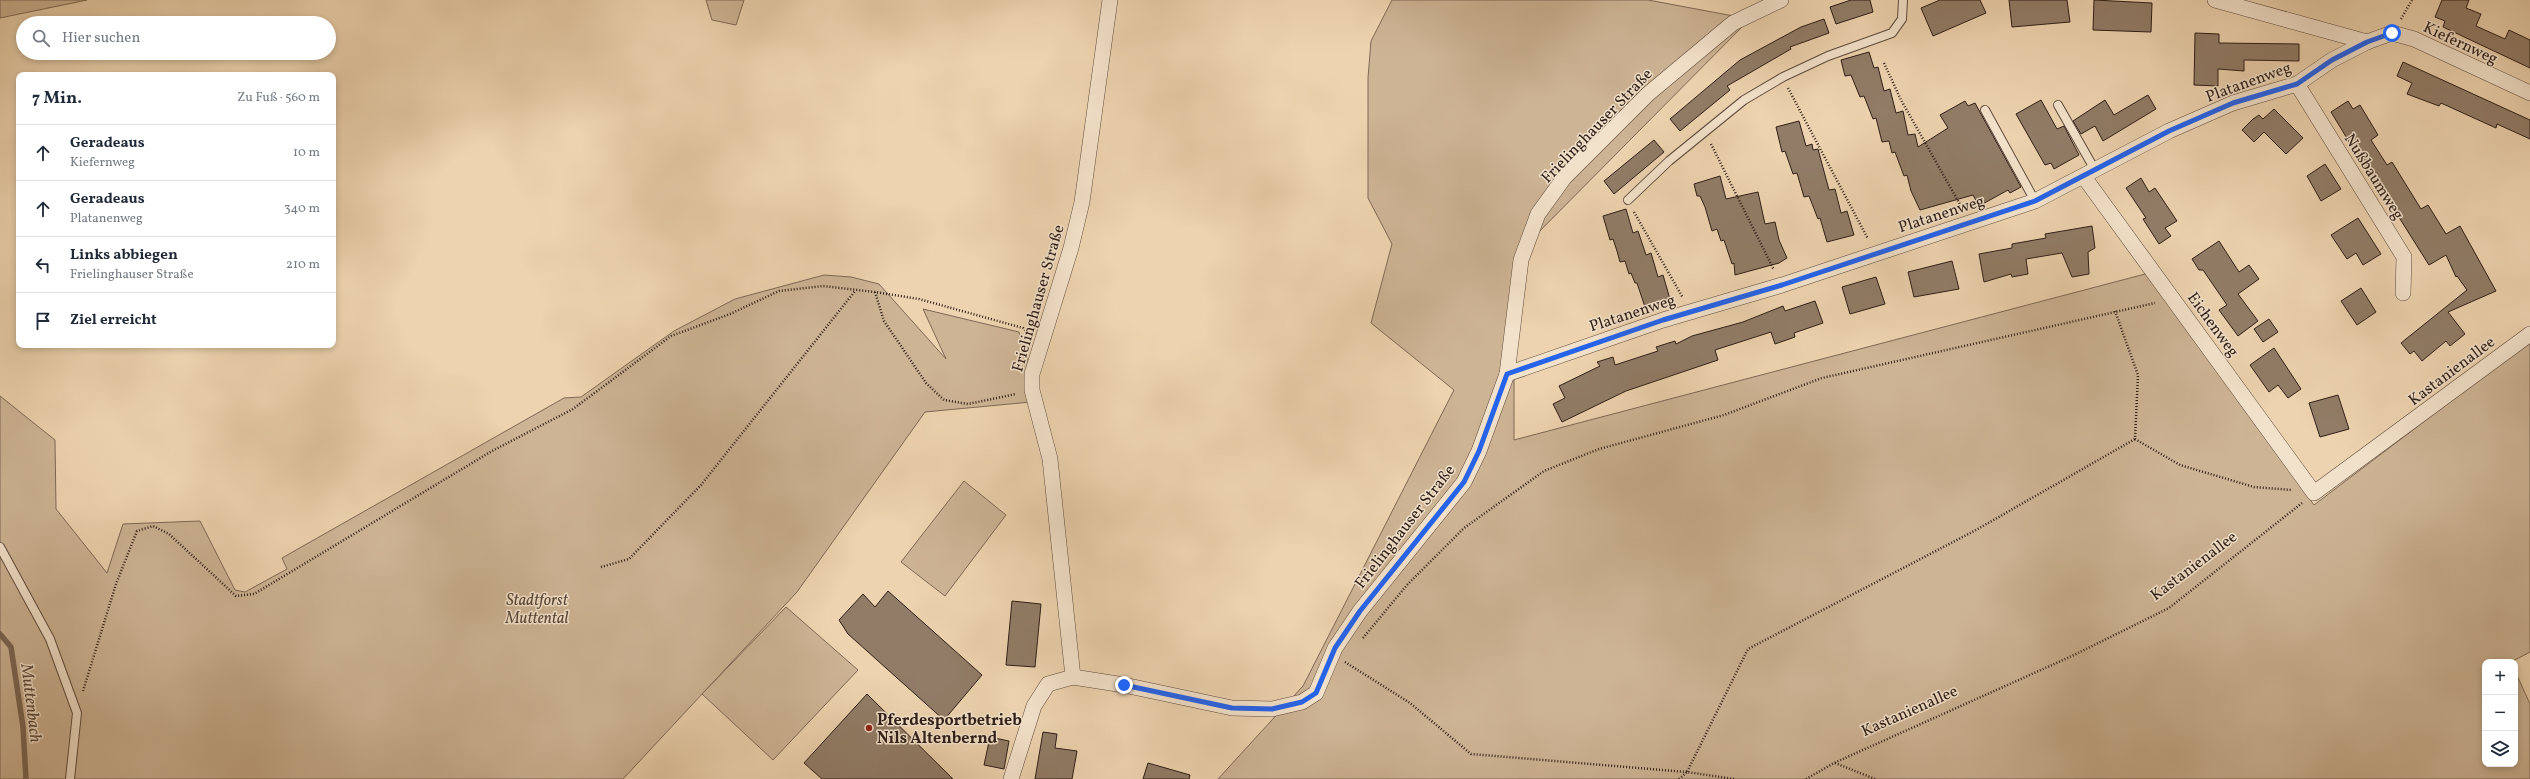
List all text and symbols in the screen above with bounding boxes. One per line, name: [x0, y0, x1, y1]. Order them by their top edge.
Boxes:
search box: [16, 16, 336, 60]
street label: Kiefernweg: [2419, 17, 2501, 71]
route start: [2383, 24, 2401, 42]
icon: search: [30, 27, 52, 49]
text: Hier suchen: [62, 28, 140, 49]
street label: Platanenweg: [2203, 57, 2294, 109]
street label: Frielinghauser Straße: [1537, 64, 1658, 189]
text: 7 Min.: [32, 87, 82, 110]
text: Zu Fuß · 560 m: [237, 89, 320, 107]
street label: Nußbaumweg: [2338, 130, 2409, 224]
text: Geradeaus: [70, 133, 145, 154]
icon: ahead: [32, 142, 54, 164]
text: 10 m: [293, 144, 320, 162]
text: Kiefernweg: [70, 154, 135, 172]
text: Geradeaus: [70, 189, 145, 210]
street label: Platanenweg: [1896, 191, 1988, 239]
icon: ahead: [32, 198, 54, 220]
text: 340 m: [284, 200, 320, 218]
text: Platanenweg: [70, 210, 143, 228]
street label: Frielinghauser Straße: [1007, 222, 1070, 375]
text: Links abbiegen: [70, 245, 178, 266]
icon: left: [32, 254, 54, 276]
text: 210 m: [286, 256, 320, 274]
text: Frielinghauser Straße: [70, 266, 194, 284]
street label: Eichenweg: [2181, 288, 2243, 362]
street label: Platanenweg: [1587, 290, 1679, 338]
icon: arrive: [32, 310, 54, 332]
text: Ziel erreicht: [70, 310, 157, 331]
street label: Kastanienallee: [2404, 332, 2500, 412]
street label: Frielinghauser Straße: [1350, 461, 1461, 594]
street label: Kastanienallee: [2146, 527, 2242, 607]
park label: Stadtforst Muttental: [504, 590, 569, 630]
map controls: [2482, 659, 2518, 767]
button: +: [2482, 659, 2518, 695]
water label: Muttenbach: [14, 661, 47, 744]
route end: [1115, 676, 1133, 694]
street label: Kastanienallee: [1858, 681, 1962, 743]
button: −: [2482, 695, 2518, 731]
place label: Pferdesportbetrieb Nils Altenbernd: [877, 710, 1022, 750]
marker: Pferdesportbetrieb Nils Altenbernd: [864, 723, 874, 733]
button: layers: [2482, 731, 2518, 767]

